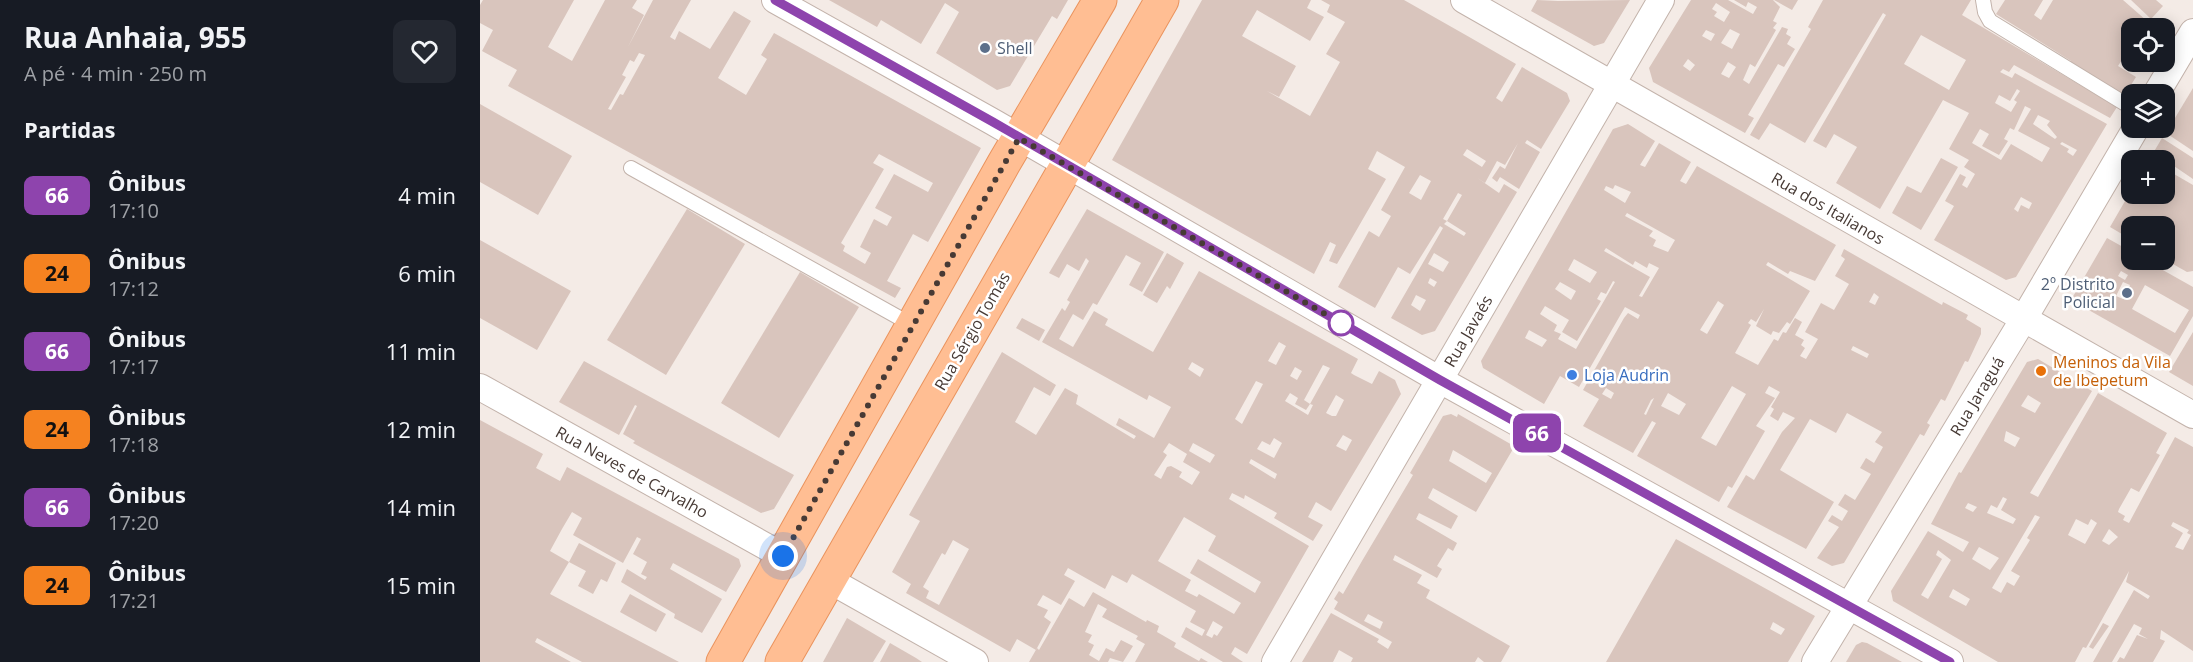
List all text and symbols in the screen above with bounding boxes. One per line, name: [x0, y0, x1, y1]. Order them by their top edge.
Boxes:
text: Rua Anhaia, 955: [24, 18, 247, 56]
map controls: [2121, 18, 2175, 270]
button: locate: [2121, 18, 2175, 72]
button: heart: [393, 20, 456, 83]
place label: Shell: [997, 37, 1033, 59]
marker: Shell: [978, 41, 992, 55]
text: A pé · 4 min · 250 m: [24, 60, 207, 87]
button: layers: [2121, 84, 2175, 138]
text: Partidas: [24, 114, 116, 144]
button: +: [2121, 150, 2175, 204]
text: Ônibus: [108, 167, 186, 197]
street label: Rua dos Italianos: [1767, 167, 1889, 249]
text: 4 min: [398, 180, 456, 210]
text: 66: [45, 181, 69, 209]
text: 17:10: [108, 197, 159, 224]
button: −: [2121, 216, 2175, 270]
text: Ônibus: [108, 245, 186, 275]
text: 6 min: [398, 258, 456, 288]
text: 24: [45, 259, 69, 287]
street label: Rua Sérgio Tomás: [929, 268, 1015, 394]
place label: 2º Distrito Policial: [2041, 273, 2115, 313]
text: 17:12: [108, 275, 159, 302]
marker: 2º Distrito Policial: [2120, 286, 2134, 300]
street label: Rua Javaés: [1439, 291, 1497, 371]
unlabelled marker: [1328, 310, 1354, 336]
text: Ônibus: [108, 323, 186, 353]
text: 11 min: [386, 336, 456, 366]
text: 66: [45, 337, 69, 365]
place label: Meninos da Vila de Ibepetum: [2053, 351, 2171, 391]
street label: Rua Jaraguá: [1945, 352, 2009, 440]
text: 17:17: [108, 353, 159, 380]
place label: Loja Audrin: [1584, 364, 1669, 386]
marker: Meninos da Vila de Ibepetum: [2034, 364, 2048, 378]
marker: Loja Audrin: [1565, 368, 1579, 382]
text: Ônibus: [108, 401, 186, 431]
text: 12 min: [386, 414, 456, 444]
line badge: 66: [1510, 414, 1564, 452]
text: 24: [45, 415, 69, 443]
text: 66: [1525, 419, 1549, 447]
street label: Rua Neves de Carvalho: [552, 421, 712, 523]
text: 17:18: [108, 431, 159, 458]
text: Ônibus: [108, 479, 186, 509]
text: 14 min: [386, 492, 456, 522]
text: 66: [45, 493, 69, 521]
text: 17:20: [108, 509, 159, 536]
your location: [768, 541, 798, 571]
text: Ônibus: [108, 557, 186, 587]
text: 15 min: [386, 570, 456, 600]
text: 24: [45, 571, 69, 599]
text: 17:21: [108, 587, 159, 614]

